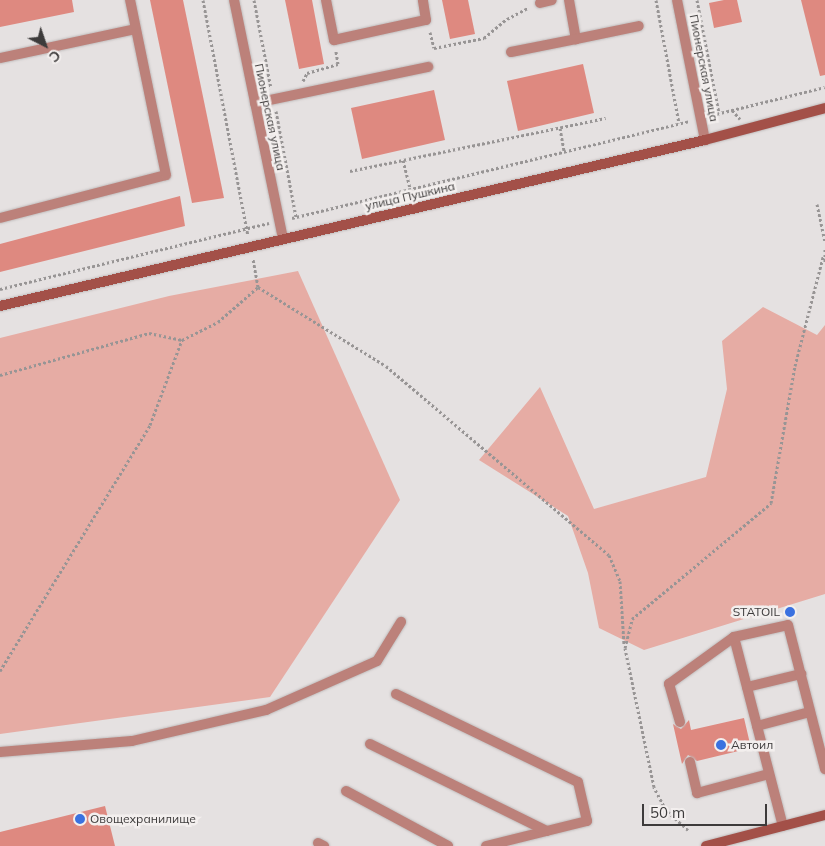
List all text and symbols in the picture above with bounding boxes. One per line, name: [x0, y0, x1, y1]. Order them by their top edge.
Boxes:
street label: Пионерская улица: [687, 13, 721, 123]
north arrow: [20, 20, 70, 70]
text: С: [45, 46, 64, 66]
street label: Пионерская улица: [252, 62, 288, 172]
street label: улица Пушкина: [364, 179, 456, 213]
place label: STATOIL: [733, 605, 780, 619]
marker: STATOIL: [784, 606, 796, 618]
place label: Автоил: [731, 738, 773, 752]
marker: Автоил: [715, 739, 727, 751]
scale bar: [645, 794, 770, 826]
text: 50 m: [650, 803, 685, 822]
place label: Овощехранилище: [90, 812, 196, 826]
marker: Овощехранилище: [74, 813, 86, 825]

